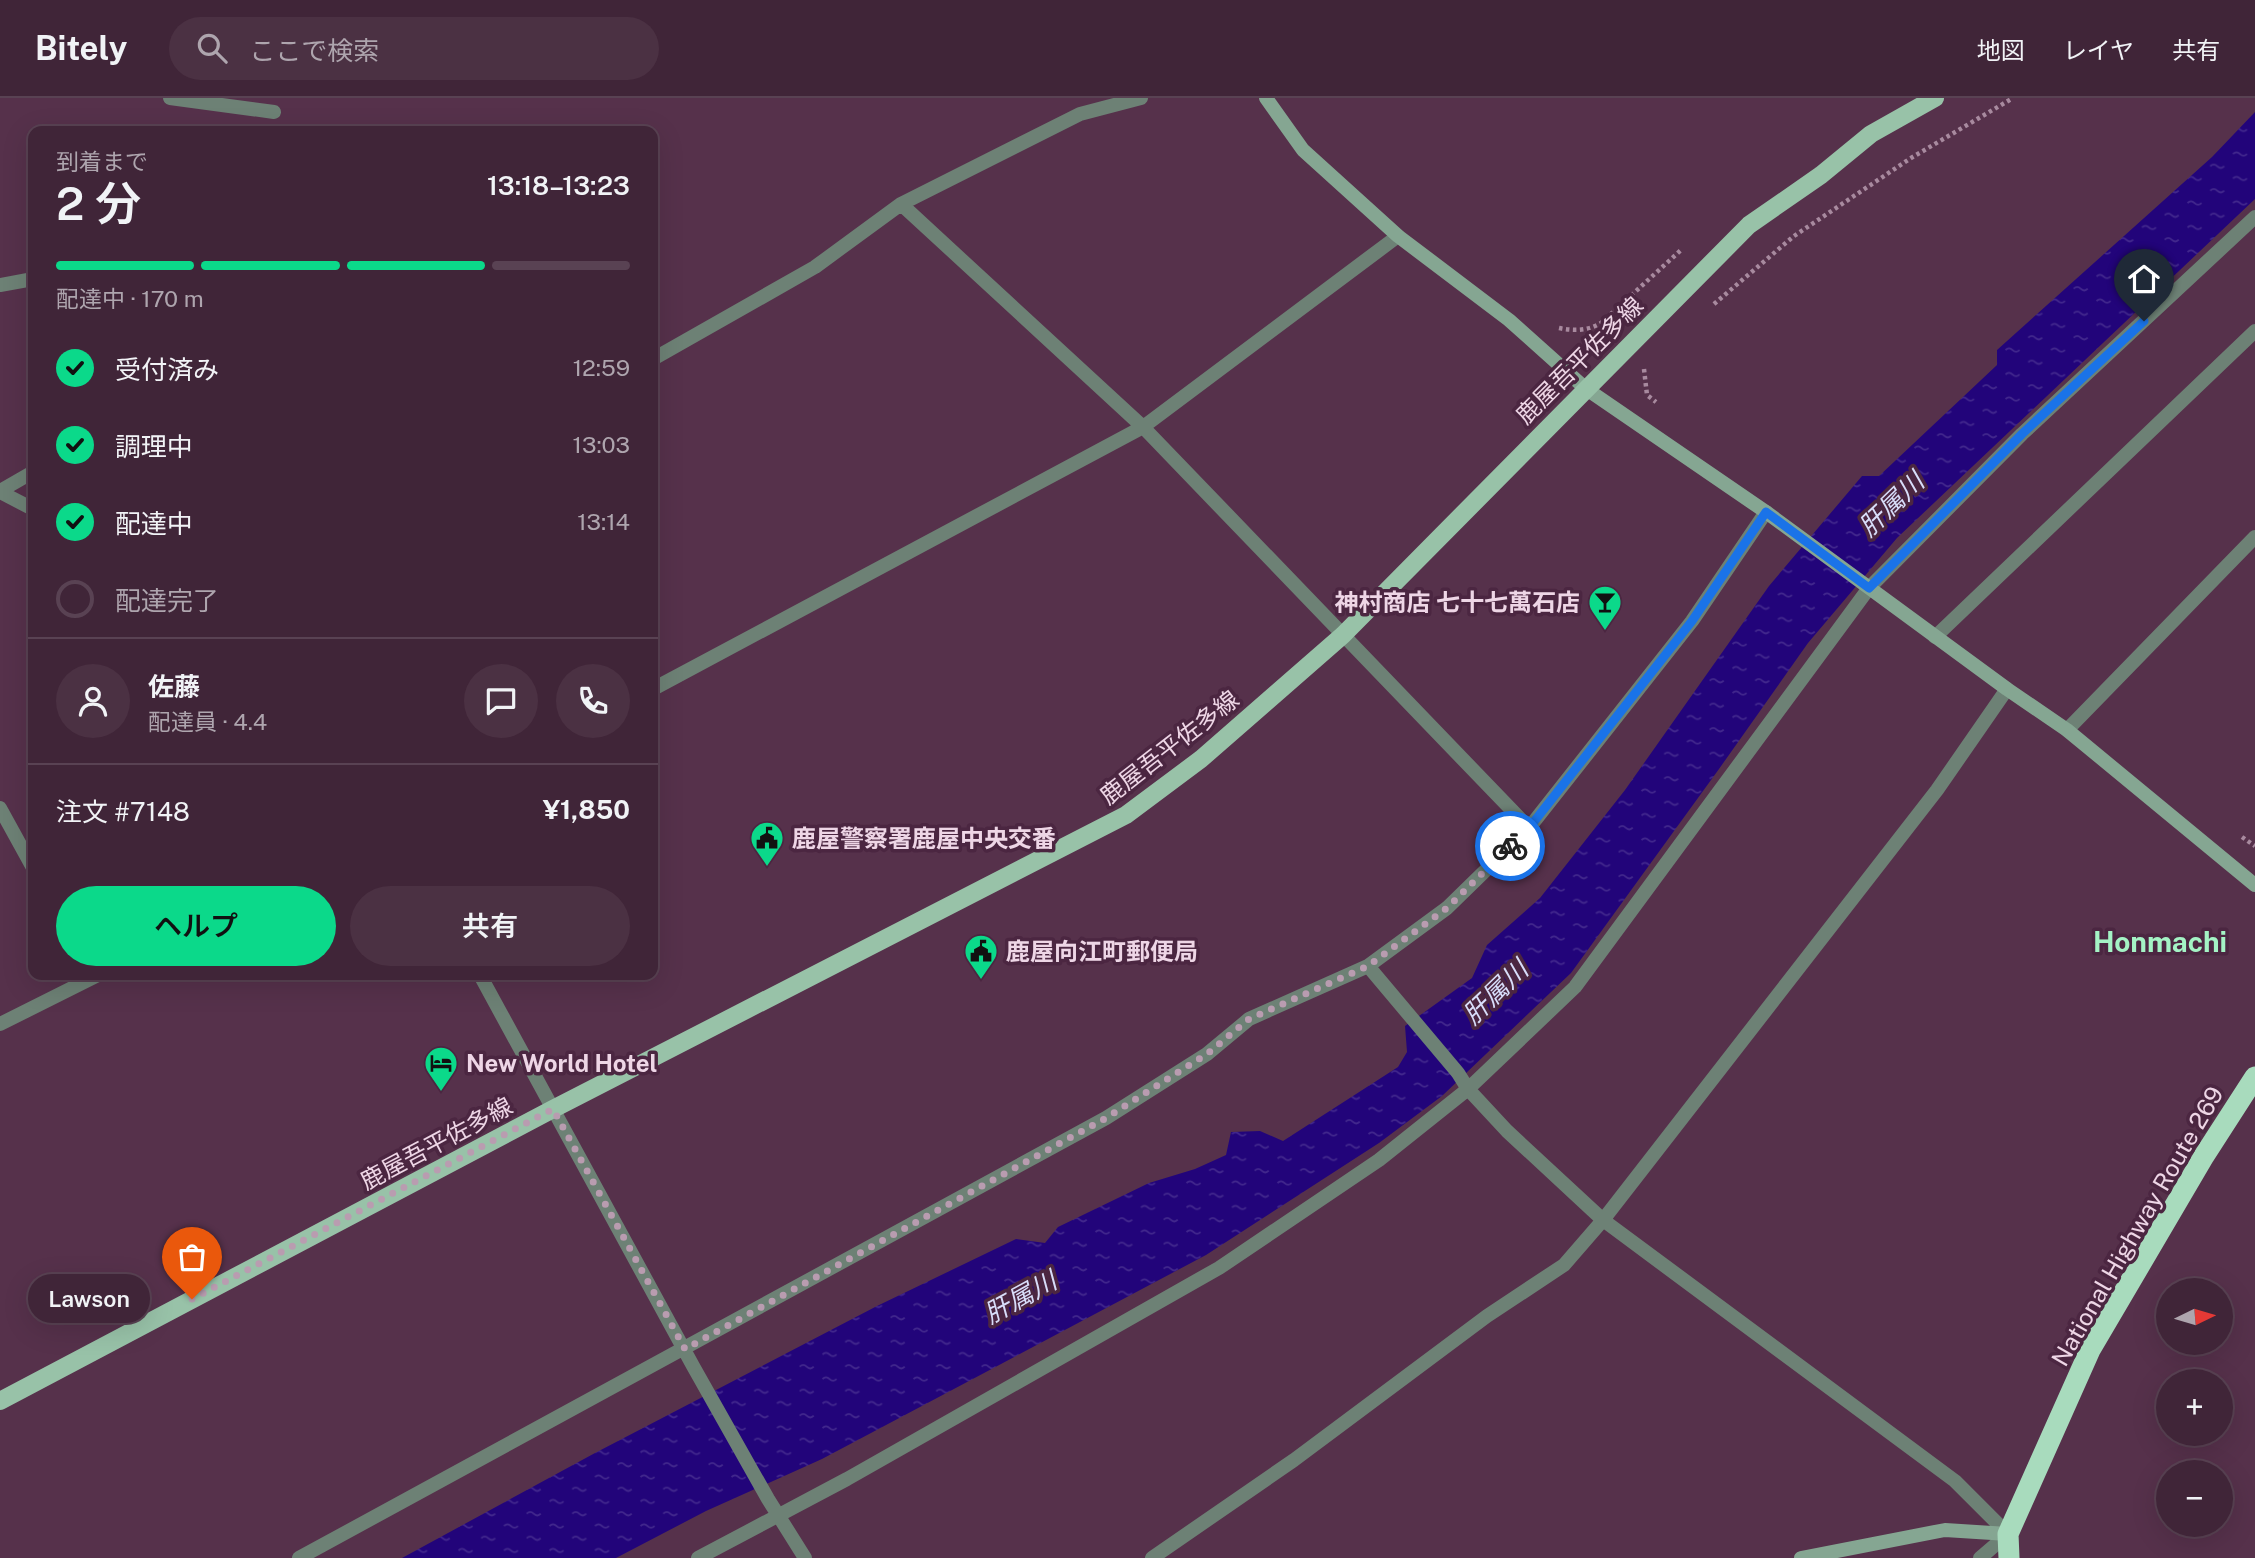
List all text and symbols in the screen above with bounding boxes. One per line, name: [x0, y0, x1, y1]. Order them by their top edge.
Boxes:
search box: [169, 17, 659, 80]
text: Bitely: [35, 29, 127, 67]
icon: search: [193, 29, 231, 67]
text: ここで検索: [249, 35, 379, 66]
text: 地図: [1977, 36, 2025, 64]
text: レイヤ: [2063, 36, 2134, 64]
text: 共有: [2172, 36, 2220, 64]
text: 到着まで: [56, 148, 148, 175]
text: 13:18–13:23: [487, 170, 630, 201]
text: 2 分: [56, 176, 141, 230]
pin: [2114, 249, 2174, 321]
icon: home: [2125, 260, 2163, 298]
text: 配達中 · 170 m: [56, 285, 204, 312]
street label: 鹿屋吾平佐多線: [1510, 291, 1648, 429]
icon: check: [56, 349, 94, 387]
text: 受付済み: [115, 354, 219, 385]
text: 12:59: [573, 354, 630, 381]
icon: check: [56, 426, 94, 464]
text: 調理中: [115, 431, 193, 462]
text: 13:03: [573, 431, 630, 458]
water label: 肝属川: [1852, 464, 1932, 542]
icon: check: [56, 503, 94, 541]
text: 配達中: [115, 508, 193, 539]
text: 13:14: [577, 508, 630, 535]
bar icon: 神村商店 七十七萬石店: [1586, 583, 1624, 632]
text: 配達完了: [115, 585, 219, 616]
place label: 神村商店 七十七萬石店: [1335, 588, 1580, 616]
button: person: [56, 664, 130, 738]
button: chat: [464, 664, 538, 738]
button: phone: [556, 664, 630, 738]
text: 佐藤: [148, 671, 200, 702]
street label: 鹿屋吾平佐多線: [1094, 684, 1244, 810]
text: 配達員 · 4.4: [148, 708, 267, 735]
text: ¥1,850: [543, 794, 630, 825]
text: 注文 #7148: [56, 796, 190, 827]
courier: [1475, 811, 1545, 881]
public building icon: 鹿屋警察署鹿屋中央交番: [748, 819, 786, 868]
place label: 鹿屋警察署鹿屋中央交番: [792, 824, 1056, 852]
icon: bike: [1491, 827, 1529, 865]
button: ヘルプ: [56, 886, 336, 966]
button: 共有: [350, 886, 630, 966]
district label: Honmachi: [2093, 925, 2227, 958]
public building icon: 鹿屋向江町郵便局: [962, 932, 1000, 981]
place label: 鹿屋向江町郵便局: [1006, 937, 1198, 965]
water label: 肝属川: [1456, 952, 1536, 1030]
hotel icon: New World Hotel: [422, 1044, 460, 1093]
place label: New World Hotel: [466, 1049, 657, 1077]
street label: National Highway Route 269: [2045, 1081, 2229, 1371]
street label: 鹿屋吾平佐多線: [355, 1091, 517, 1195]
pin: [162, 1227, 222, 1299]
icon: bag: [173, 1238, 211, 1276]
water label: 肝属川: [978, 1263, 1064, 1329]
callout: Lawson: [27, 1274, 150, 1324]
north arrow: [2156, 1278, 2233, 1354]
map controls: [2156, 1278, 2233, 1537]
text: Lawson: [48, 1285, 130, 1312]
button: +: [2156, 1369, 2233, 1446]
button: −: [2156, 1460, 2233, 1537]

